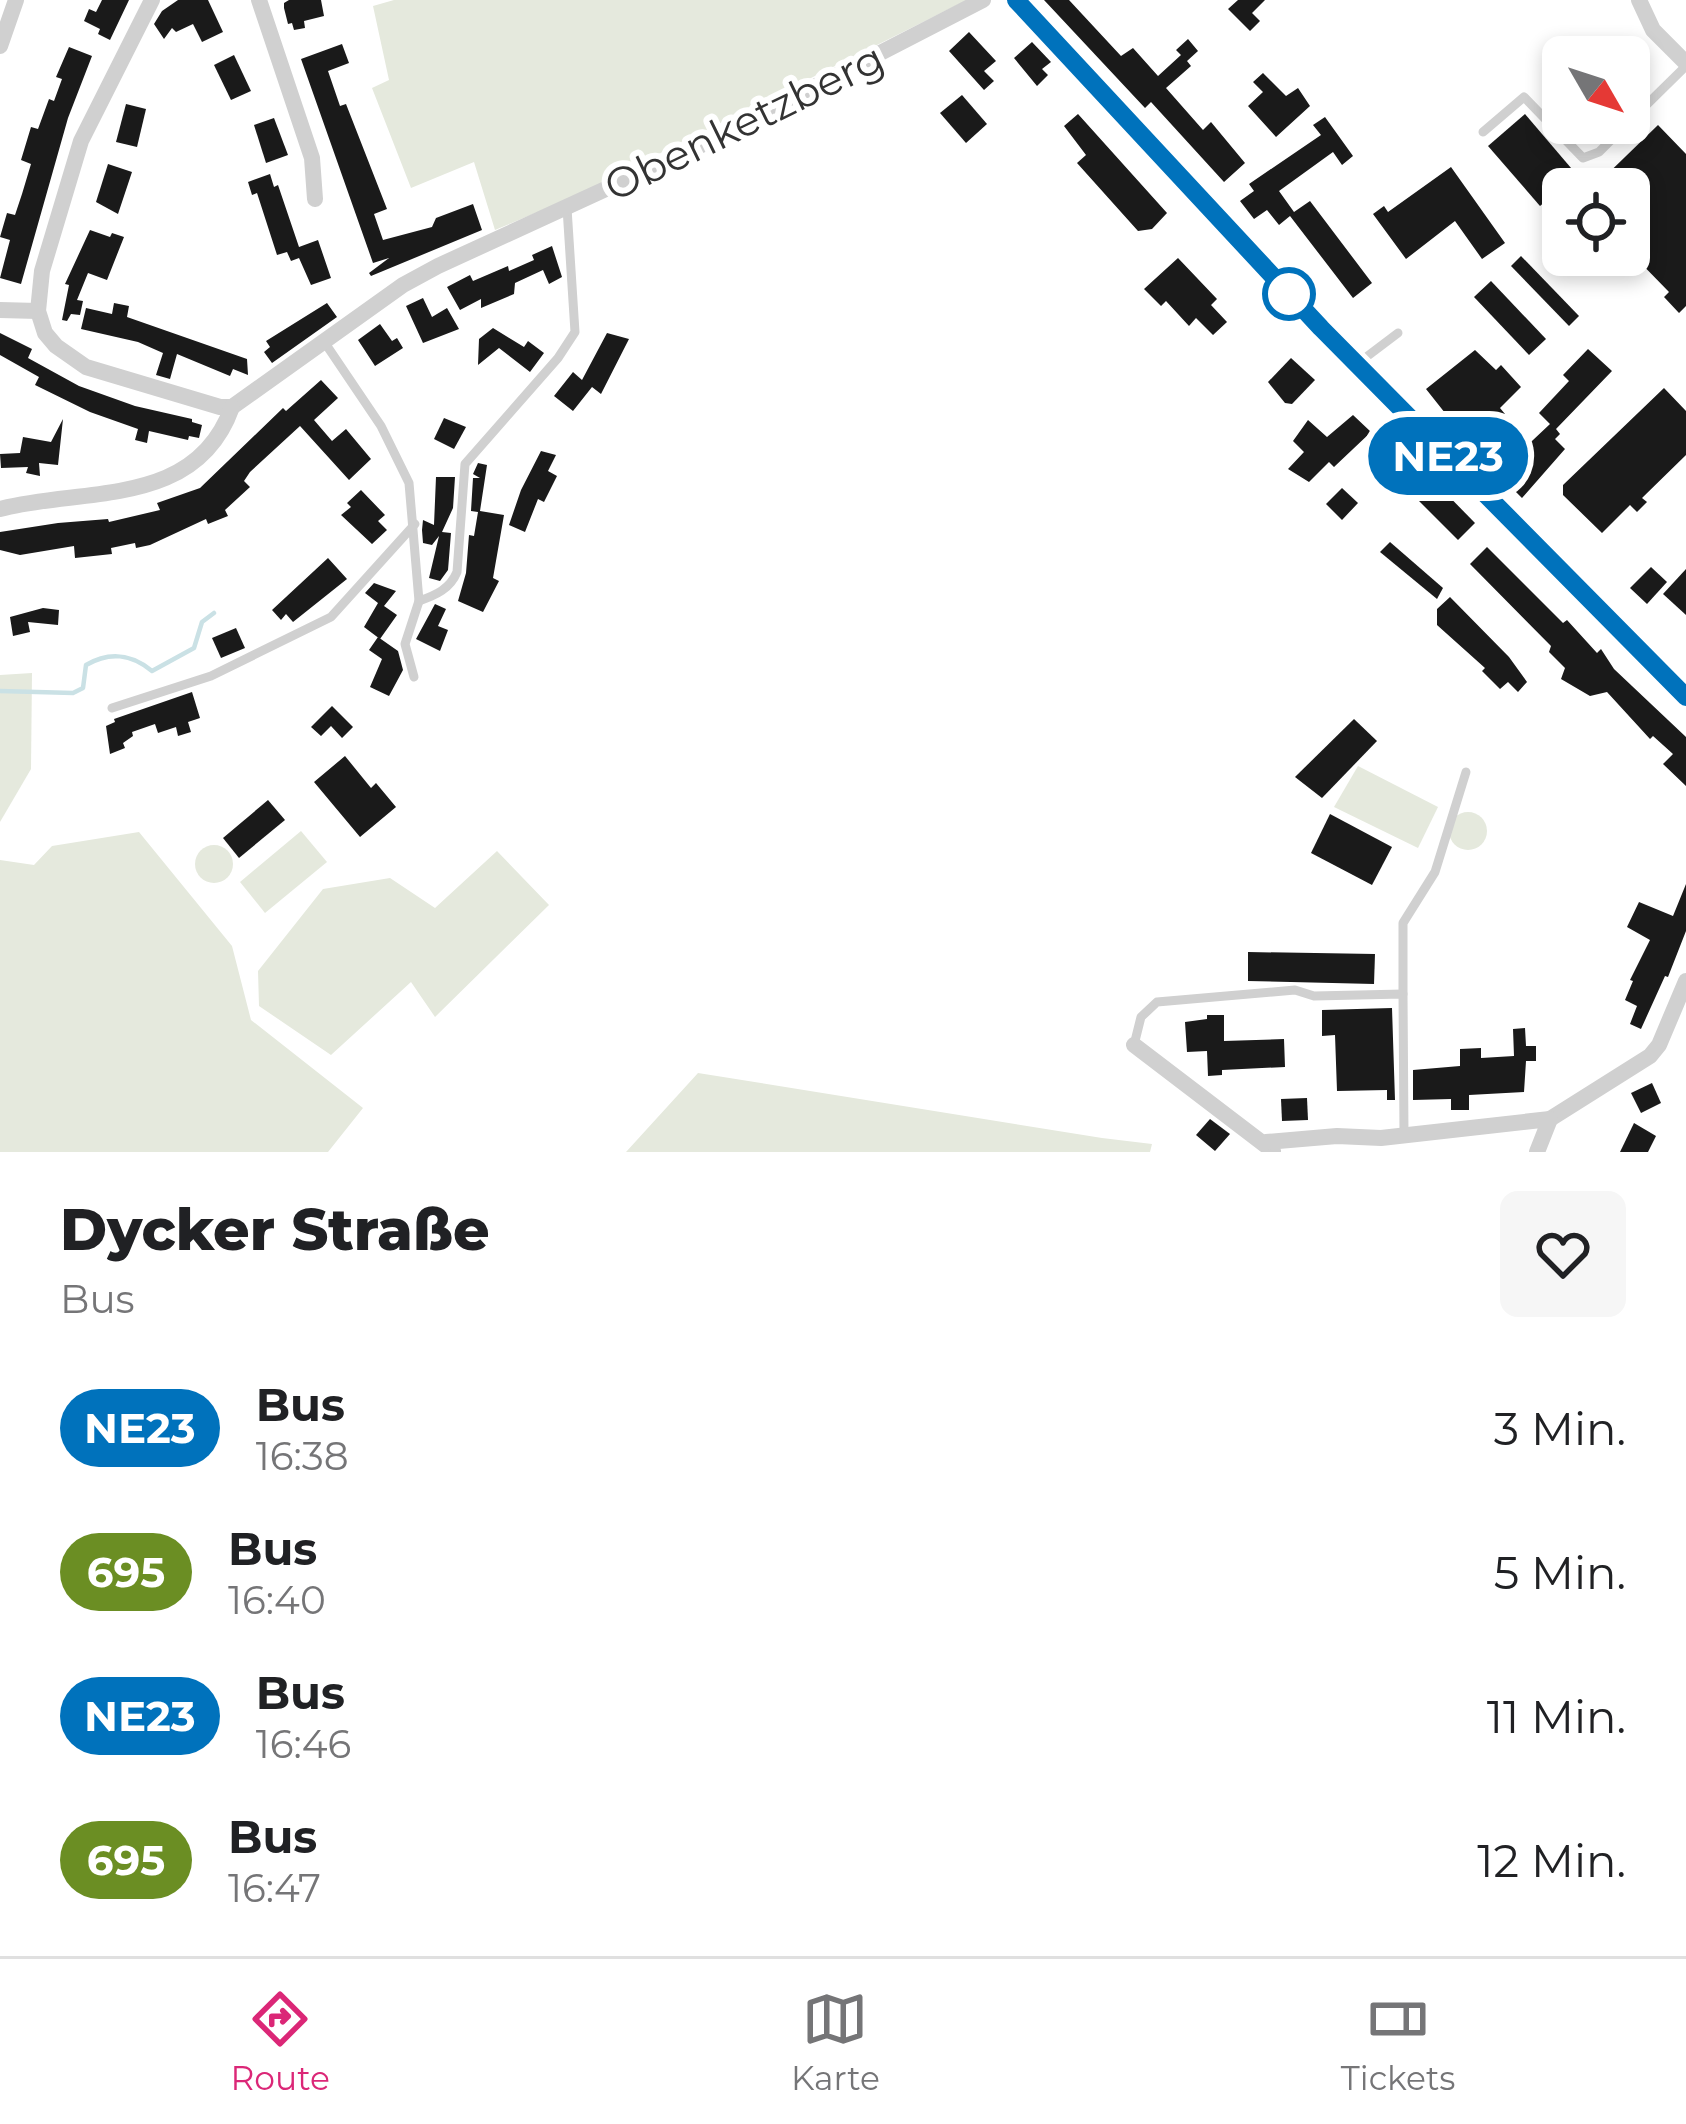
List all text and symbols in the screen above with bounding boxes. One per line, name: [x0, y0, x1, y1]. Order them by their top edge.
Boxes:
street label: Obenketzberg: [596, 32, 892, 212]
north arrow: [1542, 36, 1650, 144]
map controls: [1542, 36, 1650, 276]
button: locate: [1542, 168, 1650, 276]
unlabelled marker: [1264, 269, 1314, 319]
line badge: NE23: [1364, 417, 1532, 495]
text: NE23: [1392, 430, 1504, 482]
button: heart: [1500, 1191, 1626, 1317]
text: Dycker Straße: [60, 1195, 490, 1264]
text: Bus: [60, 1275, 135, 1323]
text: Bus: [256, 1377, 345, 1432]
text: 3 Min.: [1494, 1401, 1626, 1456]
text: NE23: [84, 1402, 196, 1454]
text: 16:38: [256, 1432, 349, 1480]
text: Bus: [228, 1521, 317, 1576]
text: 5 Min.: [1494, 1545, 1626, 1600]
text: 695: [87, 1546, 165, 1598]
text: 16:40: [228, 1576, 326, 1624]
text: Bus: [256, 1665, 345, 1720]
text: 11 Min.: [1487, 1689, 1626, 1744]
text: NE23: [84, 1690, 196, 1742]
text: 16:46: [256, 1720, 351, 1768]
text: Bus: [228, 1809, 317, 1864]
text: 12 Min.: [1477, 1833, 1626, 1888]
text: 695: [87, 1834, 165, 1886]
text: 16:47: [228, 1864, 321, 1912]
tab: Route: [231, 1986, 330, 2098]
tab: Karte: [791, 1986, 880, 2098]
tab: Tickets: [1341, 1986, 1455, 2098]

